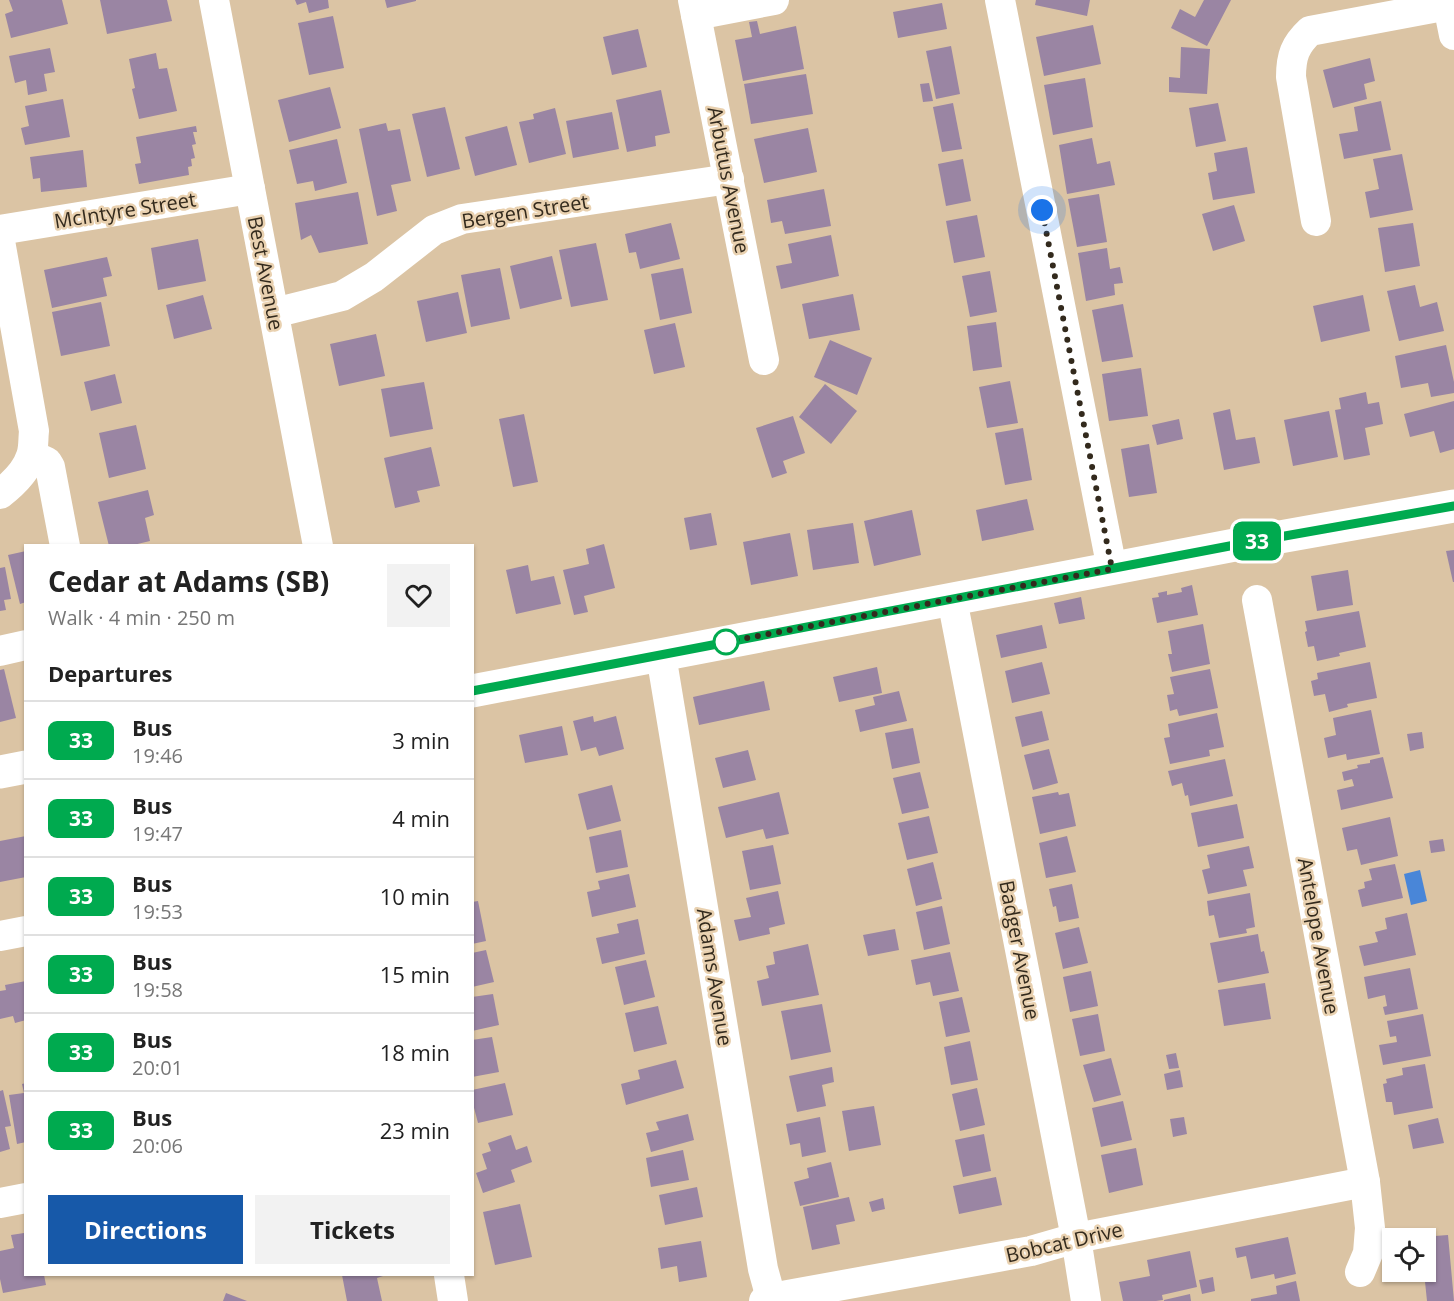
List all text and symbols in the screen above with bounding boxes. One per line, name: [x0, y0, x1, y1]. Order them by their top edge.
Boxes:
street label: Arbutus Avenue: [702, 104, 756, 256]
street label: McIntyre Street: [52, 185, 198, 235]
street label: Bergen Street: [460, 188, 590, 234]
your location: [1027, 195, 1057, 225]
street label: Best Avenue: [242, 214, 290, 332]
line badge: 33: [1230, 522, 1284, 560]
text: 33: [1245, 527, 1269, 555]
text: Cedar at Adams (SB): [48, 562, 329, 600]
button: heart: [387, 564, 450, 627]
text: Walk · 4 min · 250 m: [48, 604, 235, 631]
unlabelled marker: [713, 629, 739, 655]
text: Departures: [48, 658, 172, 688]
text: Bus: [132, 712, 172, 742]
text: 3 min: [392, 725, 450, 755]
text: 33: [69, 726, 93, 754]
text: 19:46: [132, 742, 183, 769]
text: Bus: [132, 790, 172, 820]
text: 4 min: [392, 803, 450, 833]
text: 33: [69, 804, 93, 832]
text: 19:47: [132, 820, 183, 847]
street label: Antelope Avenue: [1292, 856, 1346, 1016]
text: Bus: [132, 868, 172, 898]
street label: Badger Avenue: [993, 878, 1047, 1022]
text: 10 min: [380, 881, 450, 911]
text: 33: [69, 882, 93, 910]
text: 19:53: [132, 898, 183, 925]
street label: Adams Avenue: [691, 906, 739, 1048]
text: Bus: [132, 946, 172, 976]
text: 15 min: [380, 959, 450, 989]
text: 33: [69, 960, 93, 988]
text: 19:58: [132, 976, 183, 1003]
text: Bus: [132, 1024, 172, 1054]
text: 18 min: [380, 1037, 450, 1067]
text: 33: [69, 1038, 93, 1066]
text: 20:01: [132, 1054, 183, 1081]
text: Bus: [132, 1102, 172, 1132]
text: 23 min: [380, 1115, 450, 1145]
text: 33: [69, 1116, 93, 1144]
text: 20:06: [132, 1132, 183, 1159]
button: Directions: [48, 1195, 243, 1264]
button: Tickets: [255, 1195, 450, 1264]
street label: Bobcat Drive: [1003, 1215, 1125, 1269]
map controls: [1382, 1228, 1436, 1282]
button: locate: [1382, 1228, 1436, 1282]

